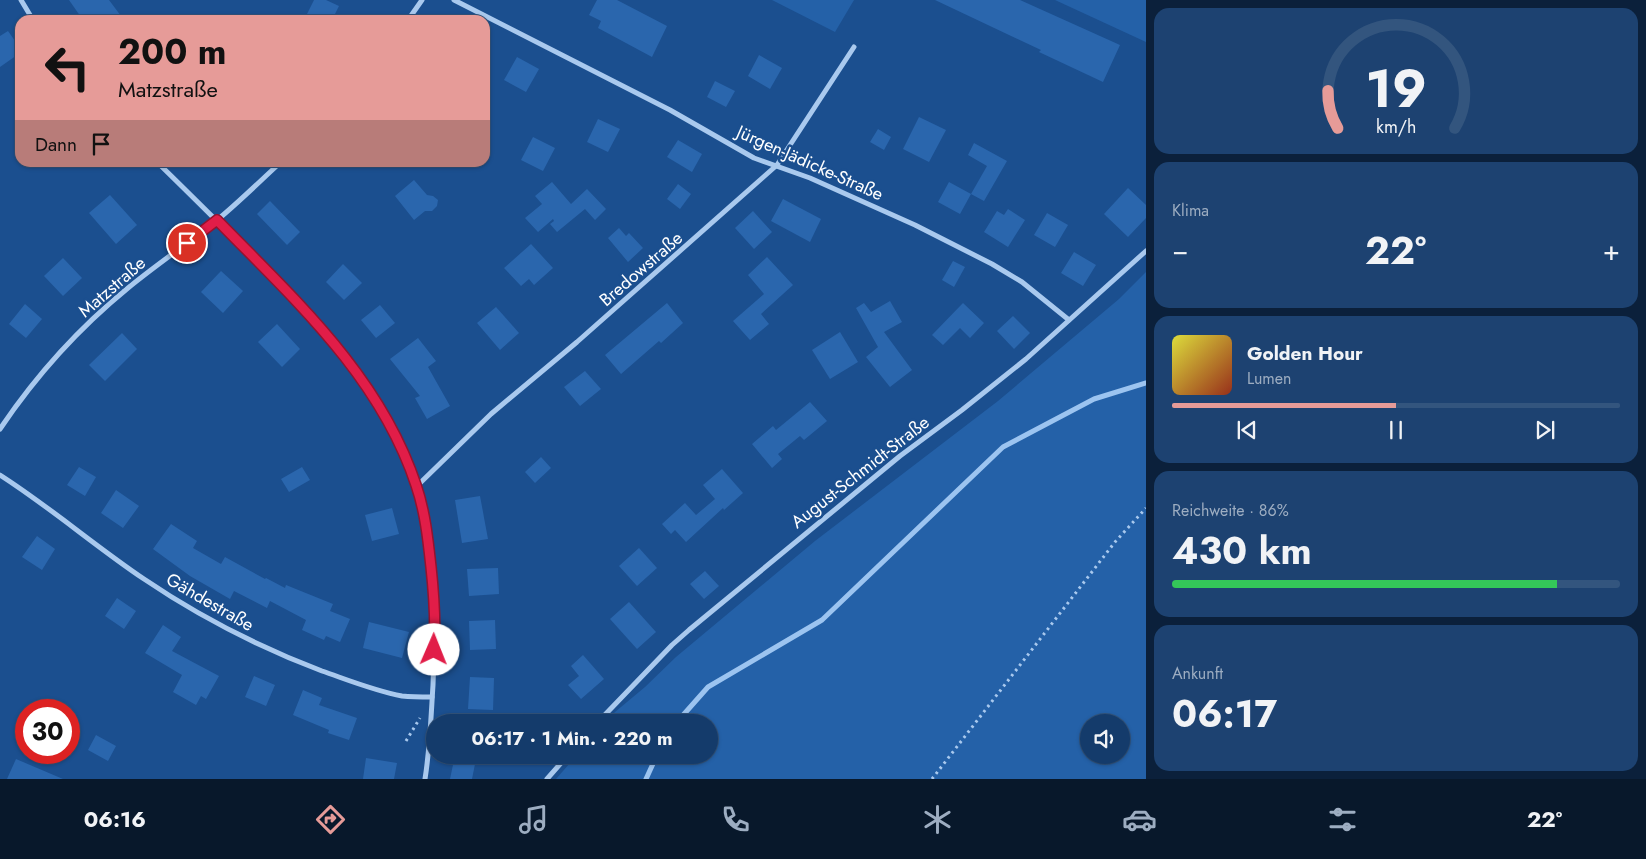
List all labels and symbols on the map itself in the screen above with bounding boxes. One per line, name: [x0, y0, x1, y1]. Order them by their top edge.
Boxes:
street label: Jürgen-Jädicke-Straße: [731, 118, 888, 207]
pin: [166, 222, 208, 264]
street label: Bredowstraße: [594, 225, 688, 313]
street label: Matzstraße: [73, 250, 151, 324]
street label: August-Schmidt-Straße: [785, 410, 935, 534]
street label: Gähdestraße: [161, 566, 259, 638]
position arrow: [407, 623, 459, 675]
speed limit sign: 30: [15, 699, 80, 764]

